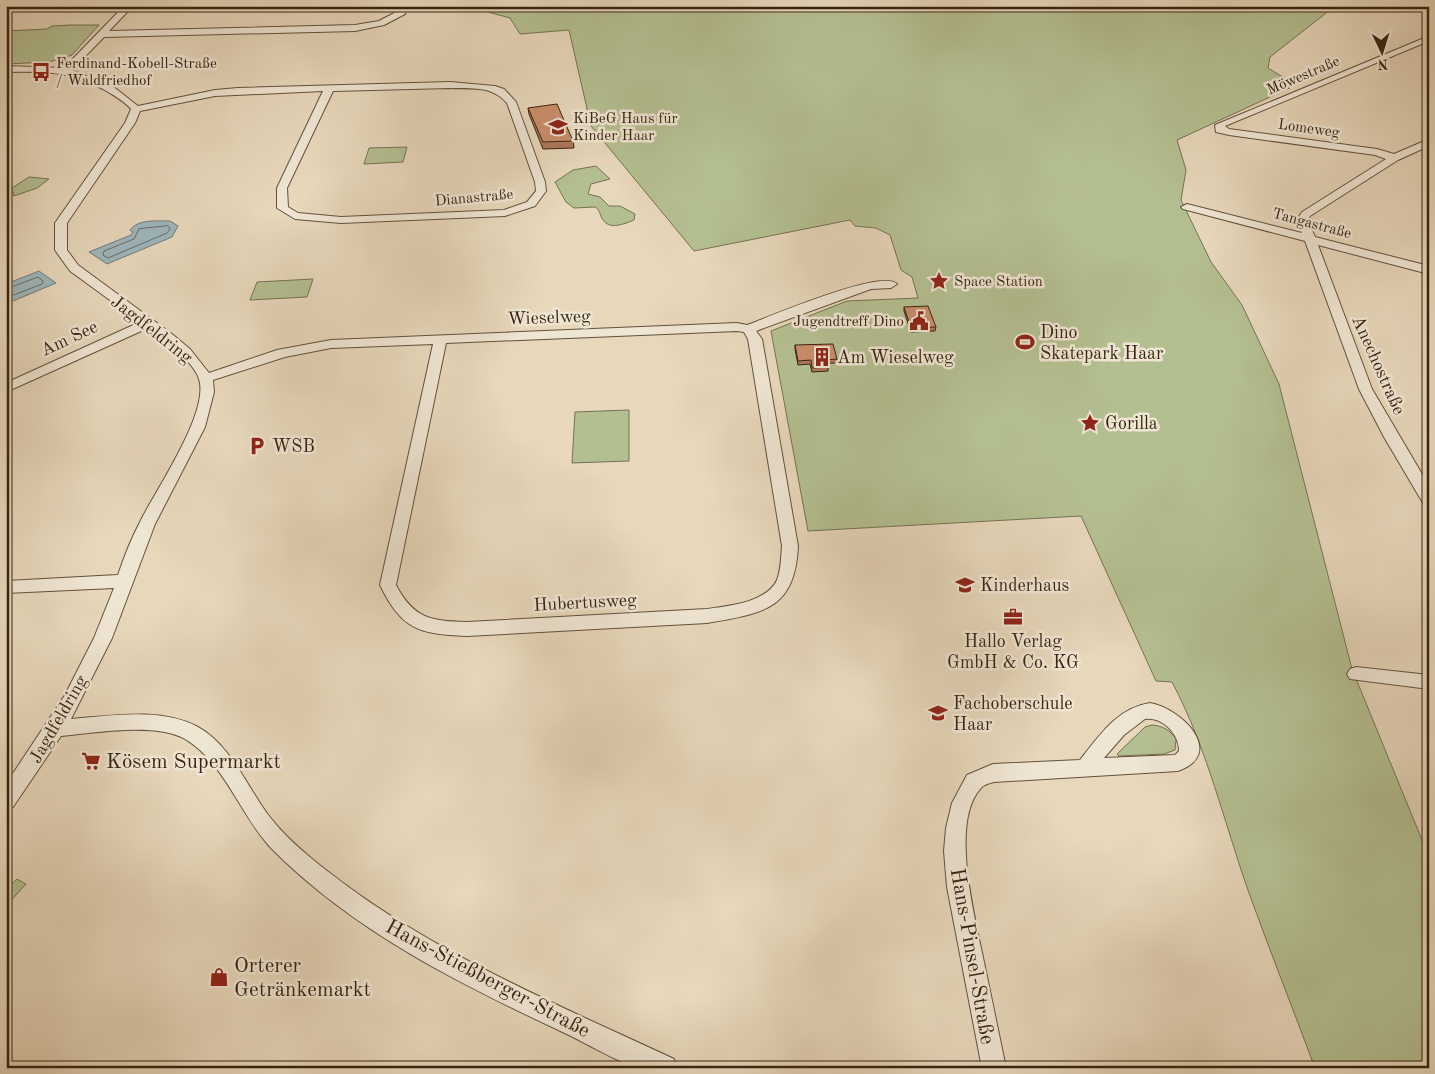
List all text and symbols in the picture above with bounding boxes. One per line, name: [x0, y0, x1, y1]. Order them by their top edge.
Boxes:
north arrow: [1358, 28, 1408, 78]
street label: Möwestraße: [1265, 54, 1342, 98]
place label: Ferdinand-Kobell-Straße / Waldfriedhof: [56, 57, 217, 89]
text: N: [1377, 57, 1389, 71]
bus stop icon: Ferdinand-Kobell-Straße / Waldfriedhof: [30, 61, 52, 83]
place label: KiBeG Haus für Kinder Haar: [573, 112, 678, 144]
school or university icon: KiBeG Haus für Kinder Haar: [547, 116, 569, 138]
street label: Lomeweg: [1277, 118, 1341, 141]
street label: Dianastraße: [434, 188, 514, 209]
street label: Tangastraße: [1271, 207, 1353, 242]
place icon: Space Station: [928, 270, 950, 292]
place label: Space Station: [954, 275, 1043, 290]
street label: Jagdfeldring: [107, 293, 196, 367]
street label: Wieselweg: [507, 308, 591, 328]
public building icon: Jugendtreff Dino: [908, 310, 930, 332]
street label: Anechostraße: [1348, 313, 1408, 418]
place label: Jugendtreff Dino: [793, 315, 904, 330]
street label: Am See: [38, 318, 101, 360]
place label: Dino Skatepark Haar: [1040, 324, 1164, 363]
sports icon: Dino Skatepark Haar: [1014, 331, 1036, 353]
building icon: Am Wieselweg: [811, 346, 833, 368]
place label: Am Wieselweg: [837, 349, 954, 367]
place icon: Gorilla: [1079, 412, 1101, 434]
place label: Gorilla: [1105, 415, 1158, 433]
parking icon: WSB: [246, 435, 268, 457]
place label: WSB: [272, 438, 315, 456]
school or university icon: Kinderhaus: [954, 574, 976, 596]
place label: Kinderhaus: [980, 577, 1070, 595]
street label: Hubertusweg: [533, 591, 637, 615]
office icon: Hallo Verlag GmbH & Co. KG: [1002, 606, 1024, 628]
place label: Hallo Verlag GmbH & Co. KG: [947, 633, 1079, 672]
street label: Jagdfeldring: [27, 672, 91, 766]
place label: Fachoberschule Haar: [953, 695, 1073, 734]
school or university icon: Fachoberschule Haar: [927, 702, 949, 724]
supermarket icon: Kösem Supermarkt: [80, 750, 102, 772]
place label: Kösem Supermarkt: [106, 752, 281, 773]
street label: Hans-Pinsel-Straße: [946, 866, 997, 1046]
street label: Hans-Stießberger-Straße: [382, 916, 593, 1042]
place label: Orterer Getränkemarkt: [234, 956, 371, 1001]
shop icon: Orterer Getränkemarkt: [208, 966, 230, 988]

